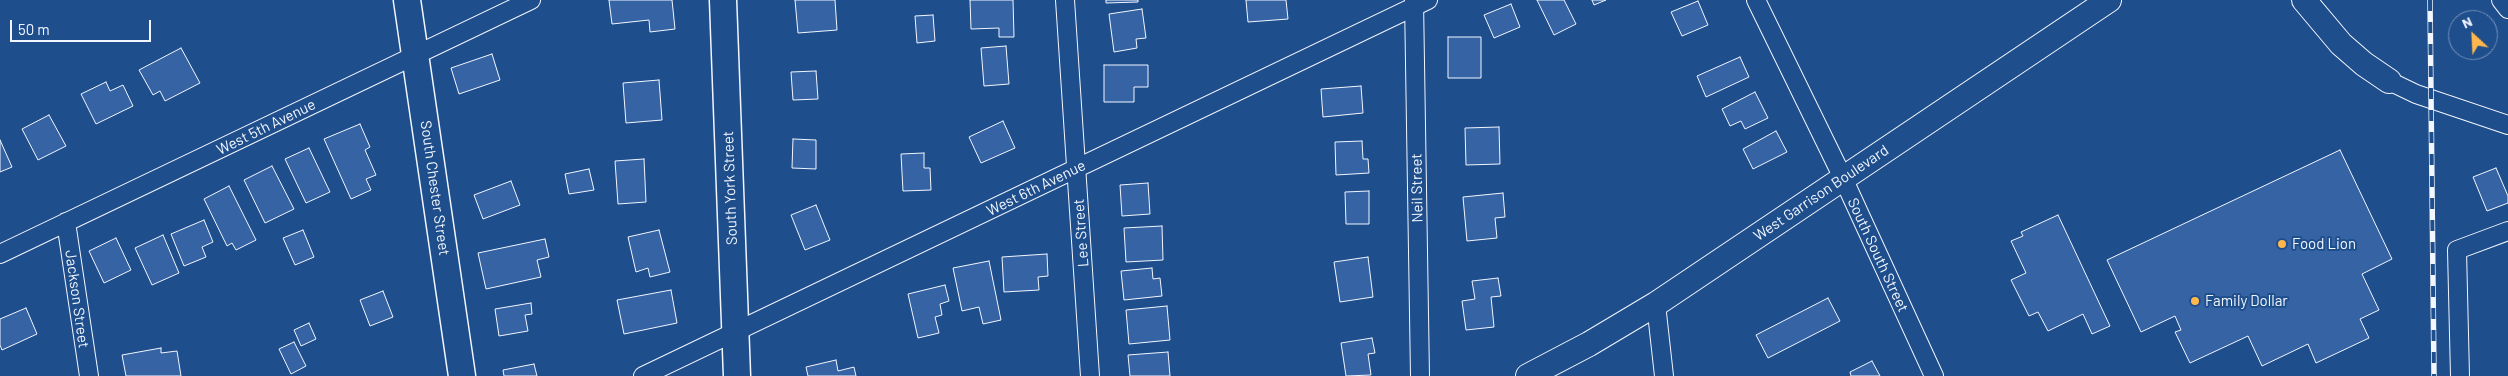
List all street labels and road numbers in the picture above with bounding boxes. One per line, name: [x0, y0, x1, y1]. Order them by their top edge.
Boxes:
street label: West 5th Avenue: [214, 95, 318, 159]
street label: South Chester Street: [417, 119, 453, 257]
street label: South York Street: [719, 131, 741, 245]
street label: West Garrison Boulevard: [1750, 141, 1892, 245]
street label: Neil Street: [1407, 153, 1427, 223]
street label: West 6th Avenue: [984, 156, 1088, 220]
street label: South South Street: [1844, 195, 1912, 315]
street label: Lee Street: [1070, 198, 1092, 268]
street label: Jackson Street: [61, 249, 93, 349]

